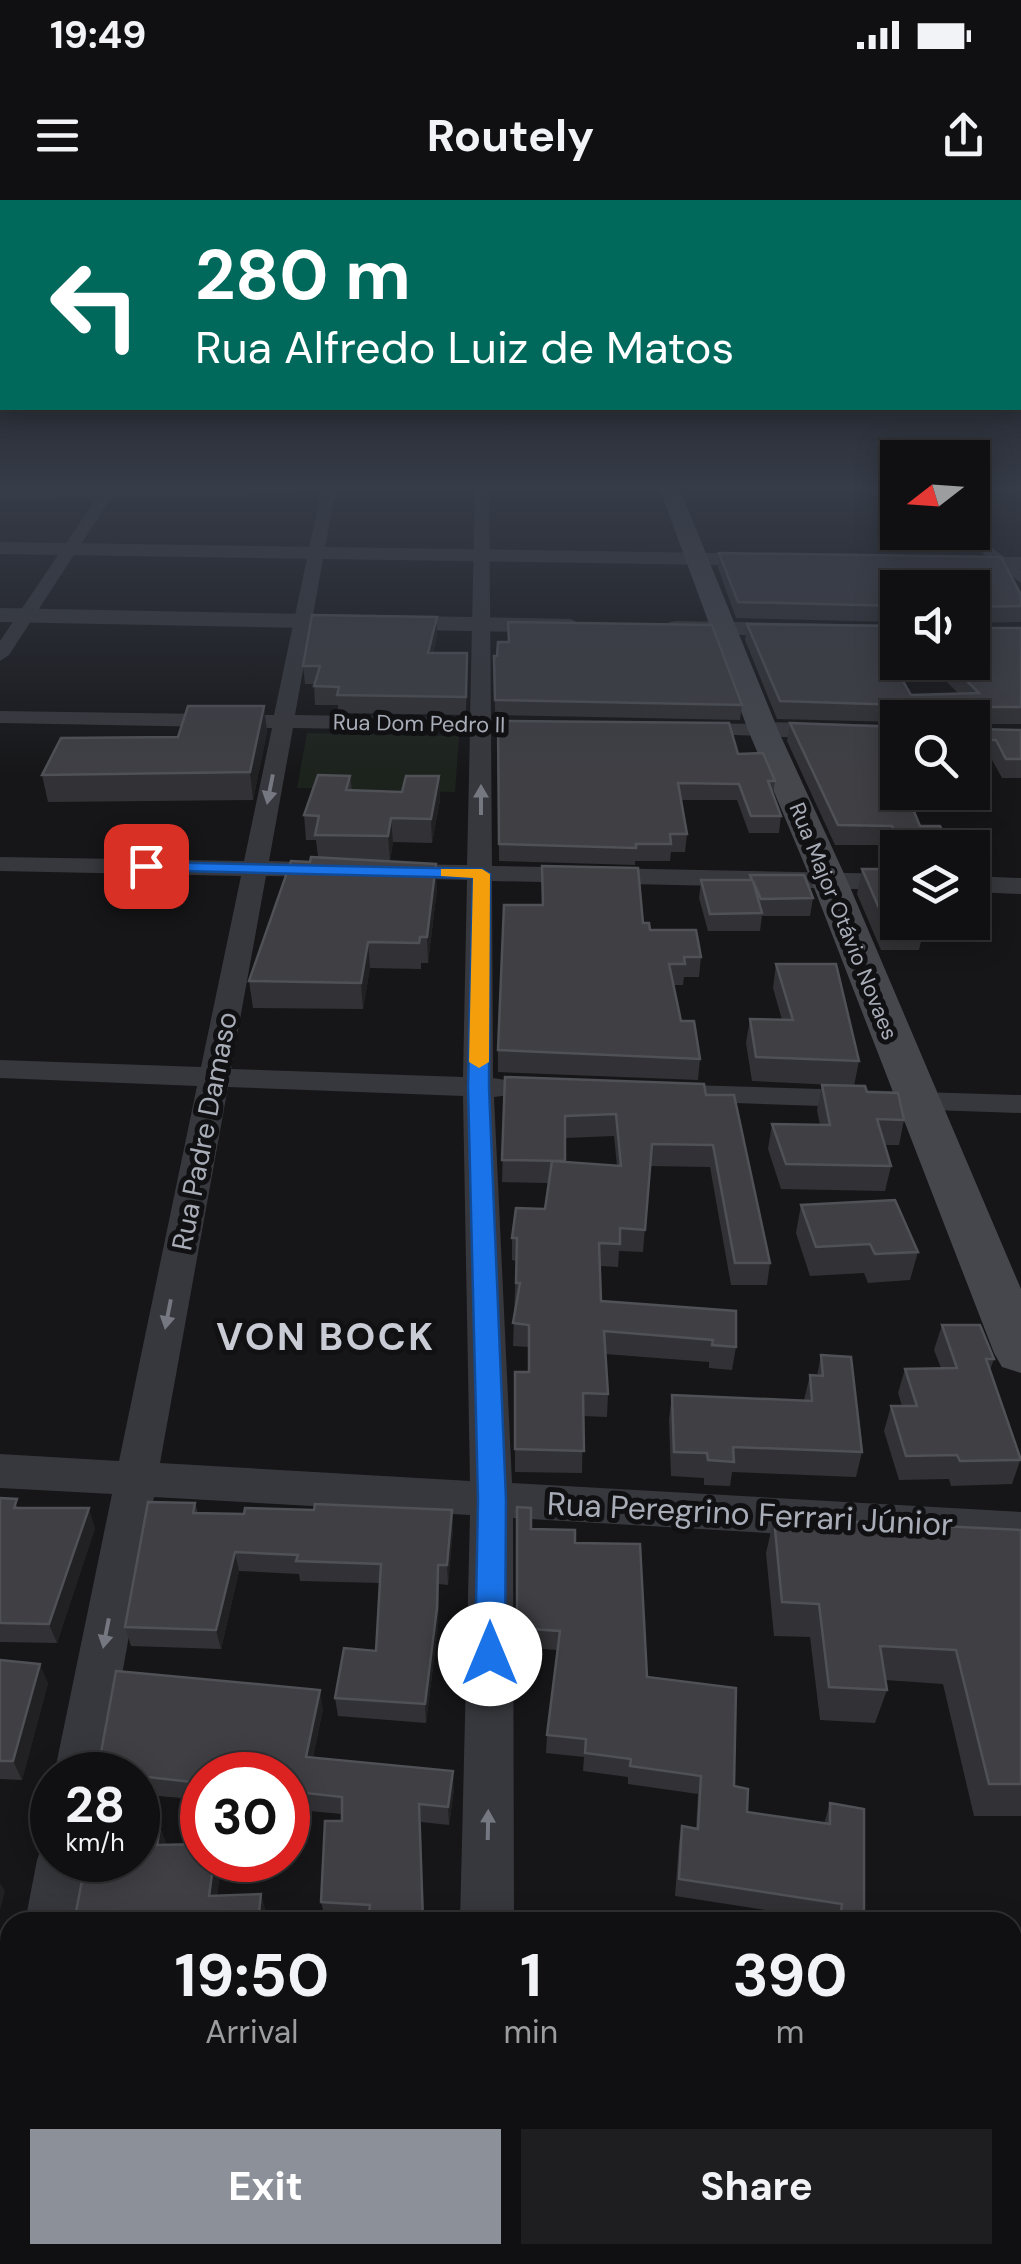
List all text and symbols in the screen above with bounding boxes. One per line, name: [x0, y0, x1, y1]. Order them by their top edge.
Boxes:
text: 19:49: [50, 10, 146, 60]
text: Routely: [427, 106, 594, 165]
icon: menu: [30, 108, 85, 163]
icon: share: [936, 108, 991, 163]
text: 280 m: [195, 230, 411, 321]
icon: left: [30, 240, 160, 370]
text: Rua Alfredo Luiz de Matos: [195, 318, 734, 377]
north arrow: [880, 440, 990, 550]
map controls: [880, 440, 990, 940]
button: sound: [880, 570, 990, 680]
button: search: [880, 700, 990, 810]
street label: Rua Dom Pedro II: [333, 707, 505, 740]
one-way arrow: [262, 774, 278, 805]
one-way arrow: [473, 784, 489, 816]
street label: Rua Major Otávio Novaes: [783, 798, 904, 1044]
pin: [104, 824, 189, 909]
button: layers: [880, 830, 990, 940]
icon: arrive: [119, 839, 174, 894]
street label: Rua Padre Damaso: [163, 1009, 246, 1254]
one-way arrow: [159, 1299, 175, 1330]
district label: VON BOCK: [216, 1312, 436, 1362]
street label: Rua Peregrino Ferrari Júnior: [546, 1482, 954, 1546]
position arrow: [438, 1602, 542, 1706]
one-way arrow: [98, 1618, 113, 1649]
speed limit sign: 30: [180, 1752, 310, 1882]
text: 28: [65, 1772, 125, 1838]
one-way arrow: [480, 1809, 496, 1841]
text: km/h: [65, 1826, 125, 1859]
text: 19:50: [174, 1936, 329, 2015]
text: 1: [520, 1936, 542, 2015]
text: 390: [732, 1936, 848, 2015]
text: Arrival: [205, 2011, 298, 2053]
text: min: [504, 2011, 558, 2053]
text: m: [776, 2011, 804, 2053]
button: Exit: [30, 2129, 501, 2244]
button: Share: [521, 2129, 992, 2244]

